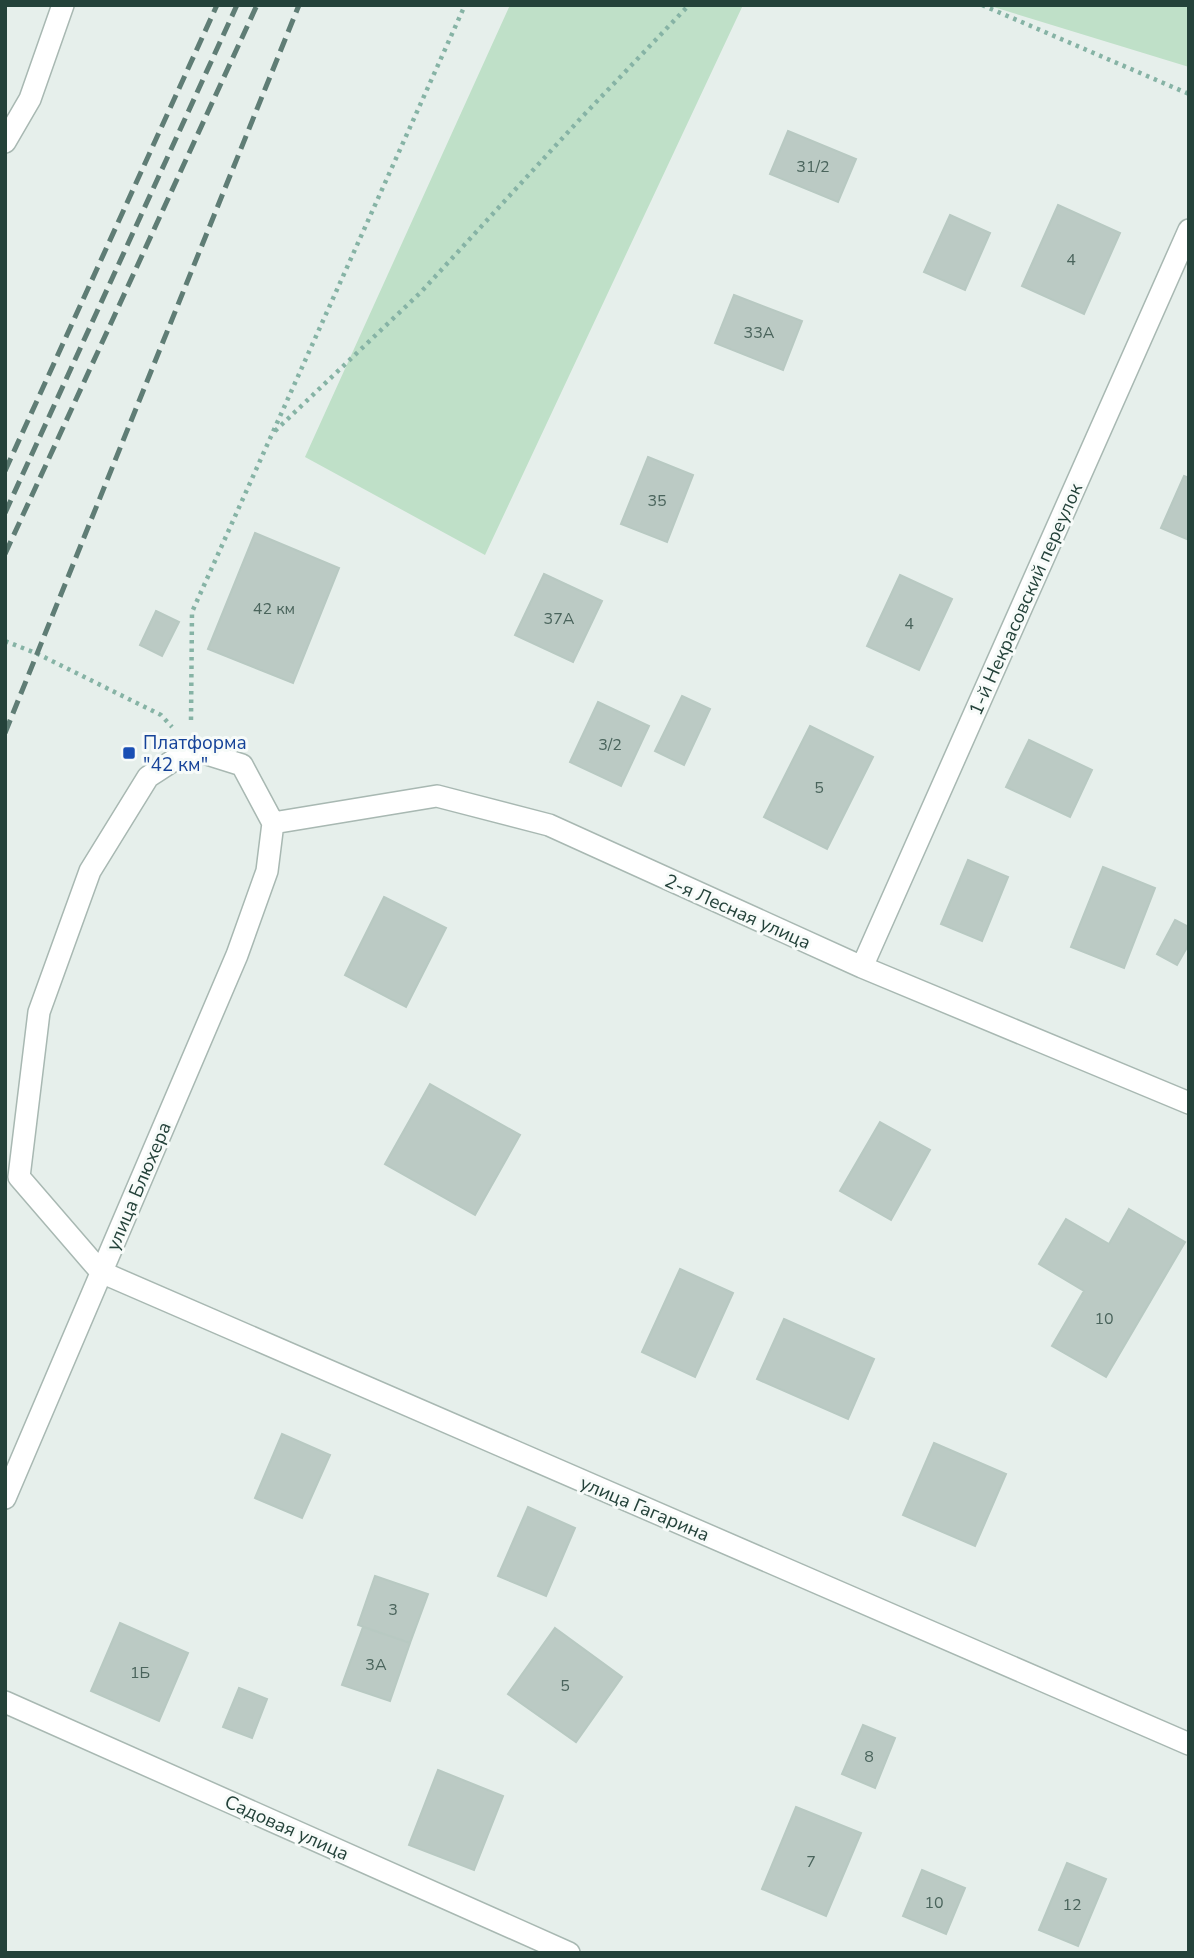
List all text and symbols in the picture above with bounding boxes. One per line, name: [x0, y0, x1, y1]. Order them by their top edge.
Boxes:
house number: 31/2: [796, 156, 830, 178]
house number: 4: [1066, 249, 1076, 271]
house number: 33А: [744, 322, 775, 344]
street label: 1-й Некрасовский переулок: [963, 479, 1089, 720]
house number: 35: [647, 490, 667, 512]
house number: 42 км: [253, 598, 295, 620]
house number: 37А: [544, 608, 575, 630]
house number: 4: [904, 613, 914, 635]
place label: Платформа "42 км": [143, 730, 247, 778]
house number: 3/2: [598, 734, 622, 756]
marker: Платформа "42 км": [121, 745, 137, 761]
house number: 5: [814, 777, 824, 799]
street label: 2-я Лесная улица: [660, 868, 815, 956]
street label: улица Блюхера: [100, 1118, 178, 1255]
house number: 10: [1094, 1308, 1114, 1330]
street label: улица Гагарина: [576, 1470, 713, 1548]
house number: 3: [388, 1599, 398, 1621]
house number: 3А: [365, 1654, 387, 1676]
house number: 1Б: [130, 1662, 150, 1684]
house number: 5: [560, 1675, 570, 1697]
house number: 8: [864, 1746, 874, 1768]
street label: Садовая улица: [220, 1789, 353, 1867]
house number: 7: [806, 1851, 816, 1873]
house number: 10: [924, 1892, 944, 1914]
house number: 12: [1062, 1894, 1082, 1916]

